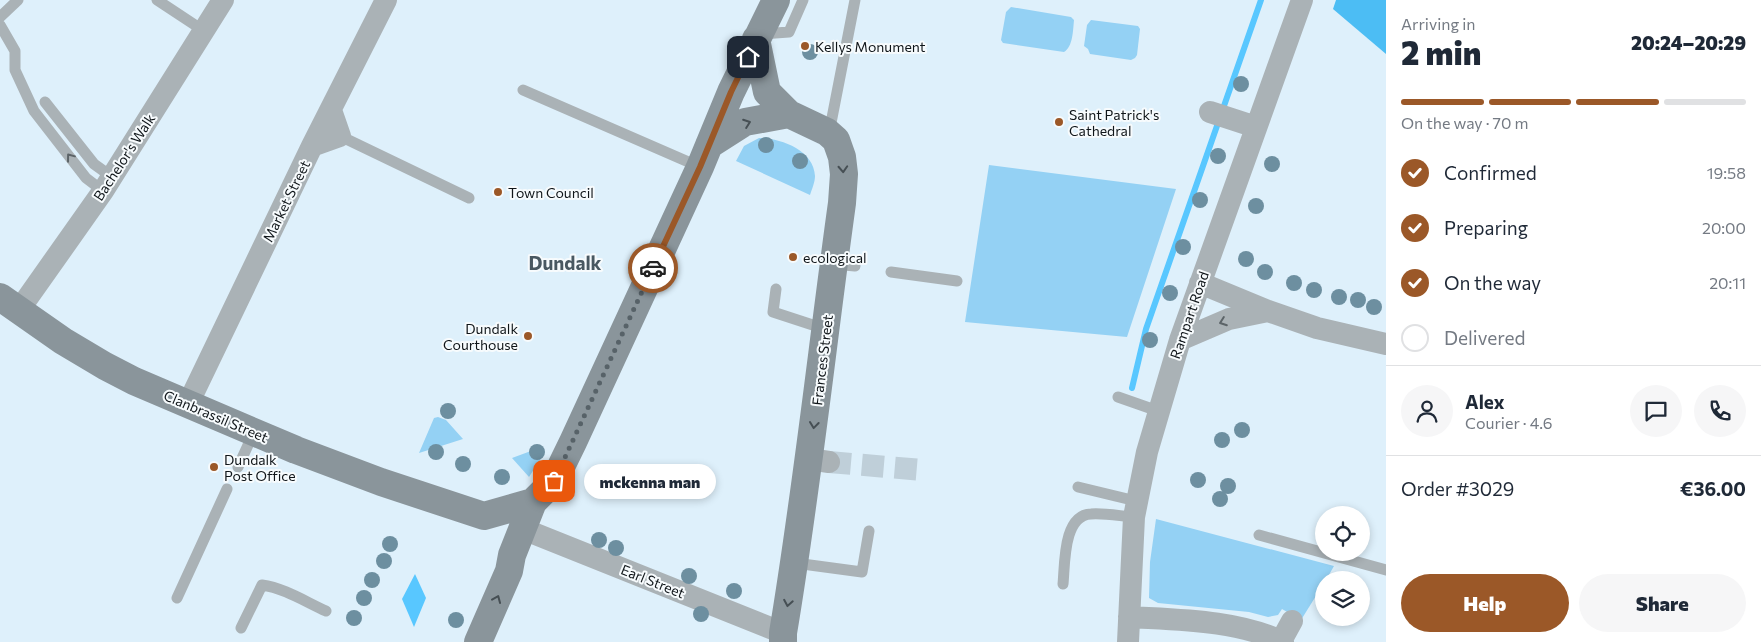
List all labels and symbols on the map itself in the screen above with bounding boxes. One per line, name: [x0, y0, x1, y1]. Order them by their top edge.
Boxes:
pin: [727, 36, 769, 78]
place label: Kellys Monument: [815, 38, 926, 55]
marker: Kellys Monument: [799, 40, 811, 52]
place label: Saint Patrick's Cathedral: [1069, 106, 1159, 139]
street label: Bachelor's Walk: [90, 110, 159, 204]
marker: Saint Patrick's Cathedral: [1053, 116, 1065, 128]
one-way arrow: [742, 119, 751, 129]
one-way arrow: [67, 154, 75, 163]
street label: Market Street: [259, 157, 313, 245]
one-way arrow: [838, 165, 849, 173]
place label: Town Council: [508, 184, 594, 201]
marker: Town Council: [492, 186, 504, 198]
courier: [628, 243, 678, 293]
place label: ecological: [803, 249, 867, 266]
district label: Dundalk: [529, 251, 602, 274]
marker: ecological: [787, 251, 799, 263]
street label: Rampart Road: [1166, 269, 1212, 361]
street label: Frances Street: [808, 313, 836, 406]
one-way arrow: [1219, 316, 1228, 326]
place label: Dundalk Courthouse: [443, 320, 518, 353]
marker: Dundalk Courthouse: [522, 330, 534, 342]
street label: Clanbrassil Street: [161, 386, 271, 446]
one-way arrow: [809, 422, 820, 430]
place label: Dundalk Post Office: [224, 451, 296, 484]
pin: [533, 460, 575, 502]
marker: Dundalk Post Office: [208, 461, 220, 473]
callout: mckenna man: [584, 464, 716, 498]
street label: Earl Street: [619, 561, 687, 602]
one-way arrow: [491, 595, 502, 604]
one-way arrow: [783, 599, 793, 608]

